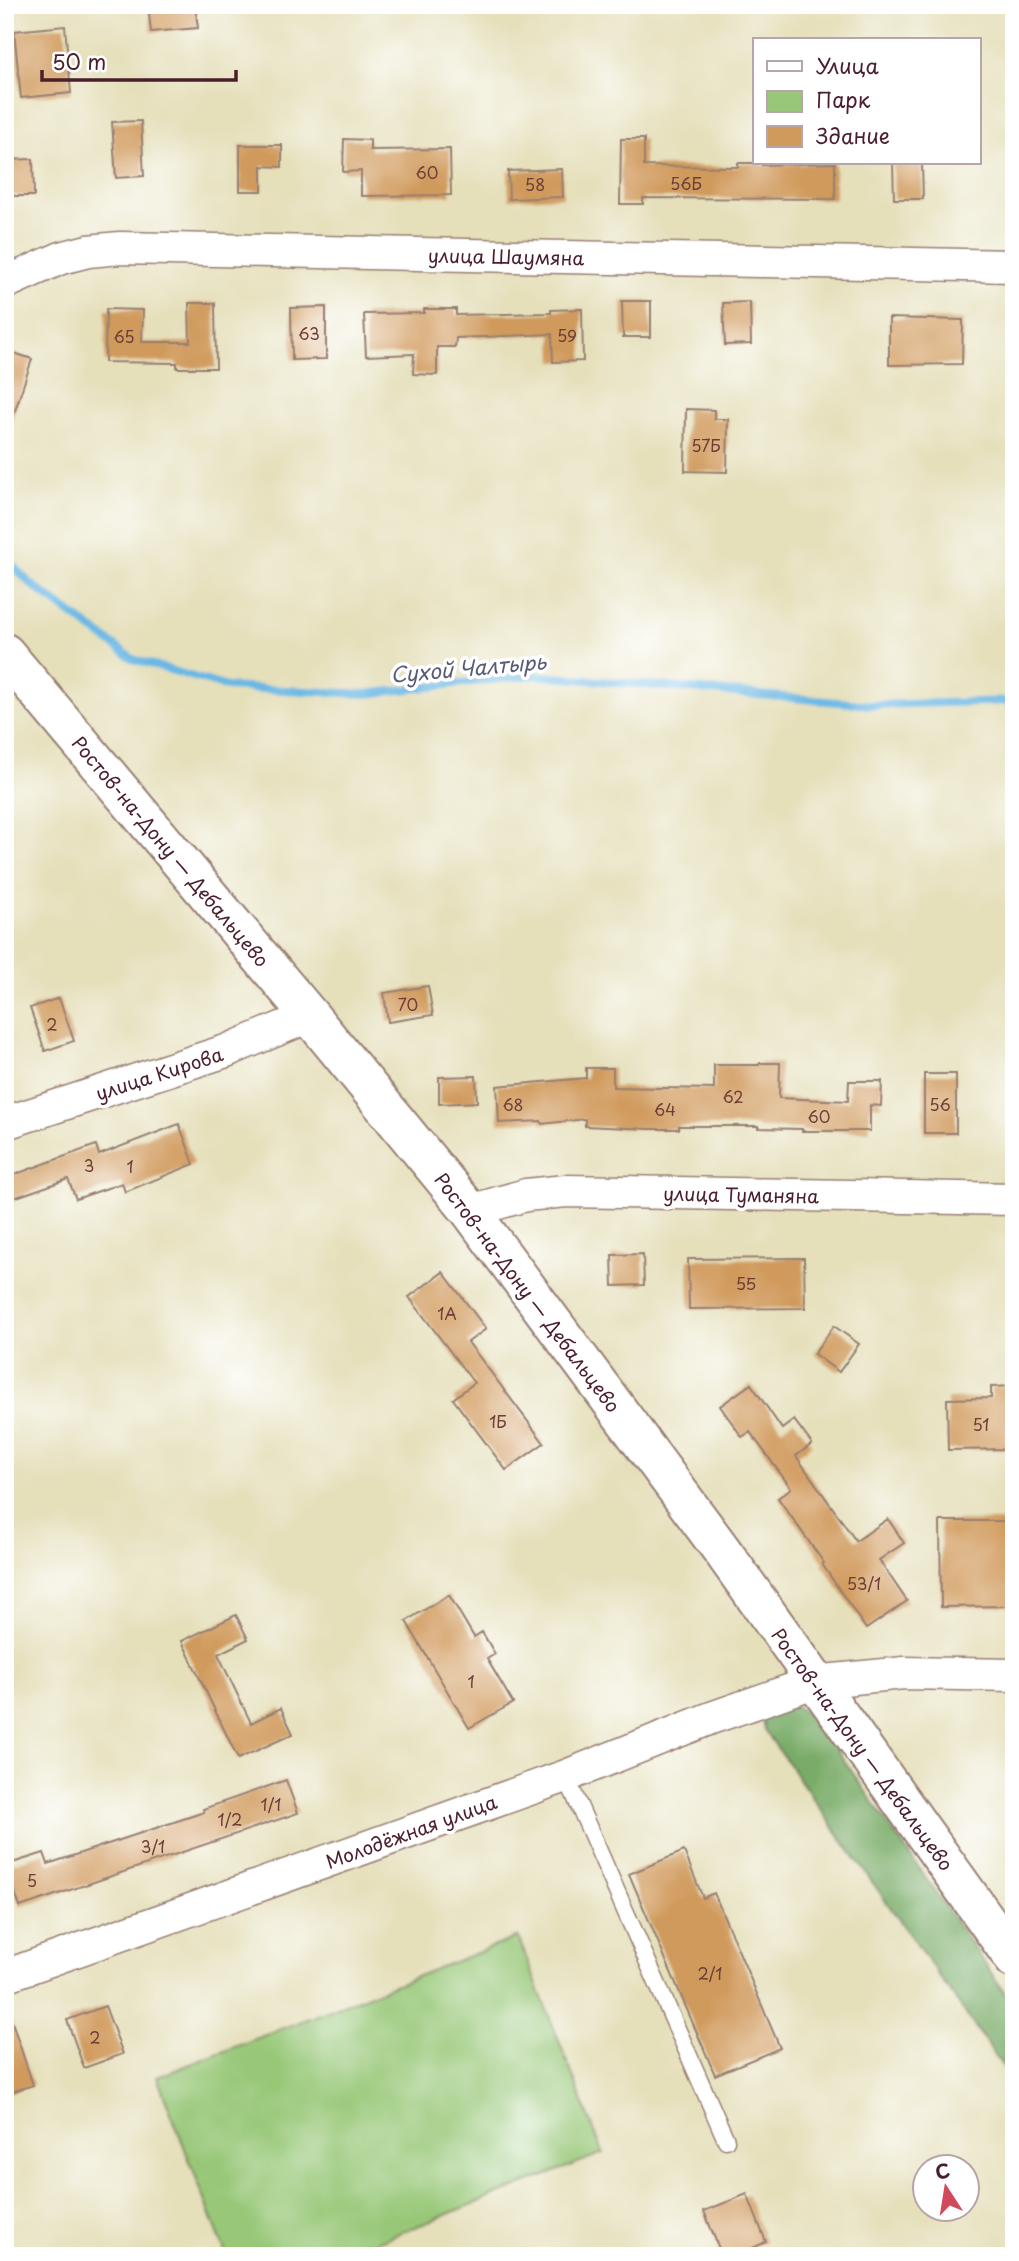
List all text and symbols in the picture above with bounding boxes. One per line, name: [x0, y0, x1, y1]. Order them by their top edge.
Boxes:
scale bar: [42, 38, 236, 82]
legend: [753, 38, 981, 164]
text: 50 m: [52, 45, 106, 77]
text: Улица: [816, 49, 879, 81]
text: Парк: [816, 83, 871, 115]
text: Здание: [816, 119, 890, 151]
house number: 60: [416, 160, 438, 184]
house number: 56Б: [670, 171, 702, 195]
house number: 58: [525, 172, 545, 196]
street label: улица Шаумяна: [428, 241, 585, 271]
house number: 63: [298, 321, 320, 345]
house number: 59: [557, 323, 577, 347]
house number: 65: [113, 324, 135, 348]
house number: 57Б: [691, 433, 721, 457]
water label: Сухой Чалтырь: [389, 644, 548, 690]
street label: Ростов-на-Дону — Дебальцево: [66, 729, 276, 973]
house number: 70: [398, 992, 418, 1016]
house number: 2: [46, 1012, 58, 1036]
street label: улица Кирова: [92, 1039, 226, 1107]
house number: 62: [722, 1084, 744, 1108]
house number: 68: [502, 1092, 524, 1116]
house number: 56: [929, 1092, 951, 1116]
house number: 64: [654, 1097, 676, 1121]
house number: 60: [808, 1104, 830, 1128]
house number: 3: [84, 1153, 94, 1177]
house number: 1: [126, 1154, 134, 1178]
street label: Ростов-на-Дону — Дебальцево: [428, 1166, 628, 1418]
street label: улица Туманяна: [663, 1179, 819, 1209]
house number: 55: [736, 1271, 756, 1295]
house number: 1А: [437, 1301, 457, 1325]
house number: 1Б: [489, 1409, 507, 1433]
house number: 51: [972, 1412, 990, 1436]
house number: 53/1: [847, 1571, 881, 1595]
street label: Ростов-на-Дону — Дебальцево: [765, 1622, 961, 1876]
house number: 1: [467, 1669, 475, 1693]
street label: Молодёжная улица: [322, 1787, 500, 1875]
house number: 1/1: [261, 1792, 281, 1816]
house number: 1/2: [218, 1807, 242, 1831]
house number: 3/1: [141, 1834, 165, 1858]
house number: 5: [27, 1868, 37, 1892]
house number: 2/1: [697, 1961, 723, 1985]
house number: 2: [89, 2025, 101, 2049]
north arrow: [911, 2152, 981, 2222]
text: С: [932, 2155, 952, 2186]

